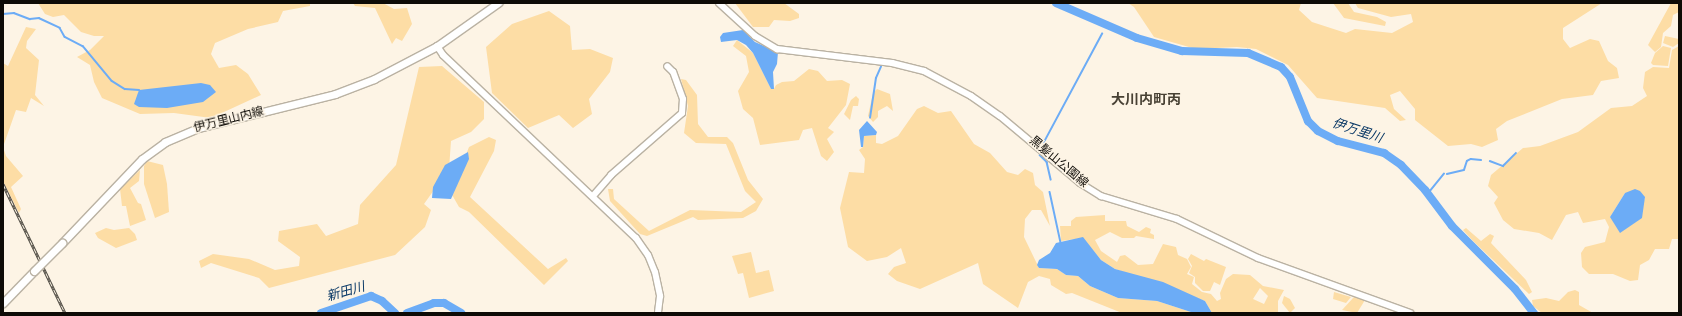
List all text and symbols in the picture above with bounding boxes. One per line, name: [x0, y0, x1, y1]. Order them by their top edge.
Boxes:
district label: 大川内町丙: [1111, 93, 1181, 109]
street label: 伊万里山内線: [192, 105, 266, 137]
water label: 伊万里川: [1330, 117, 1384, 147]
street label: 黒髪山公園線: [1026, 134, 1090, 192]
water label: 新田川: [325, 280, 367, 306]

